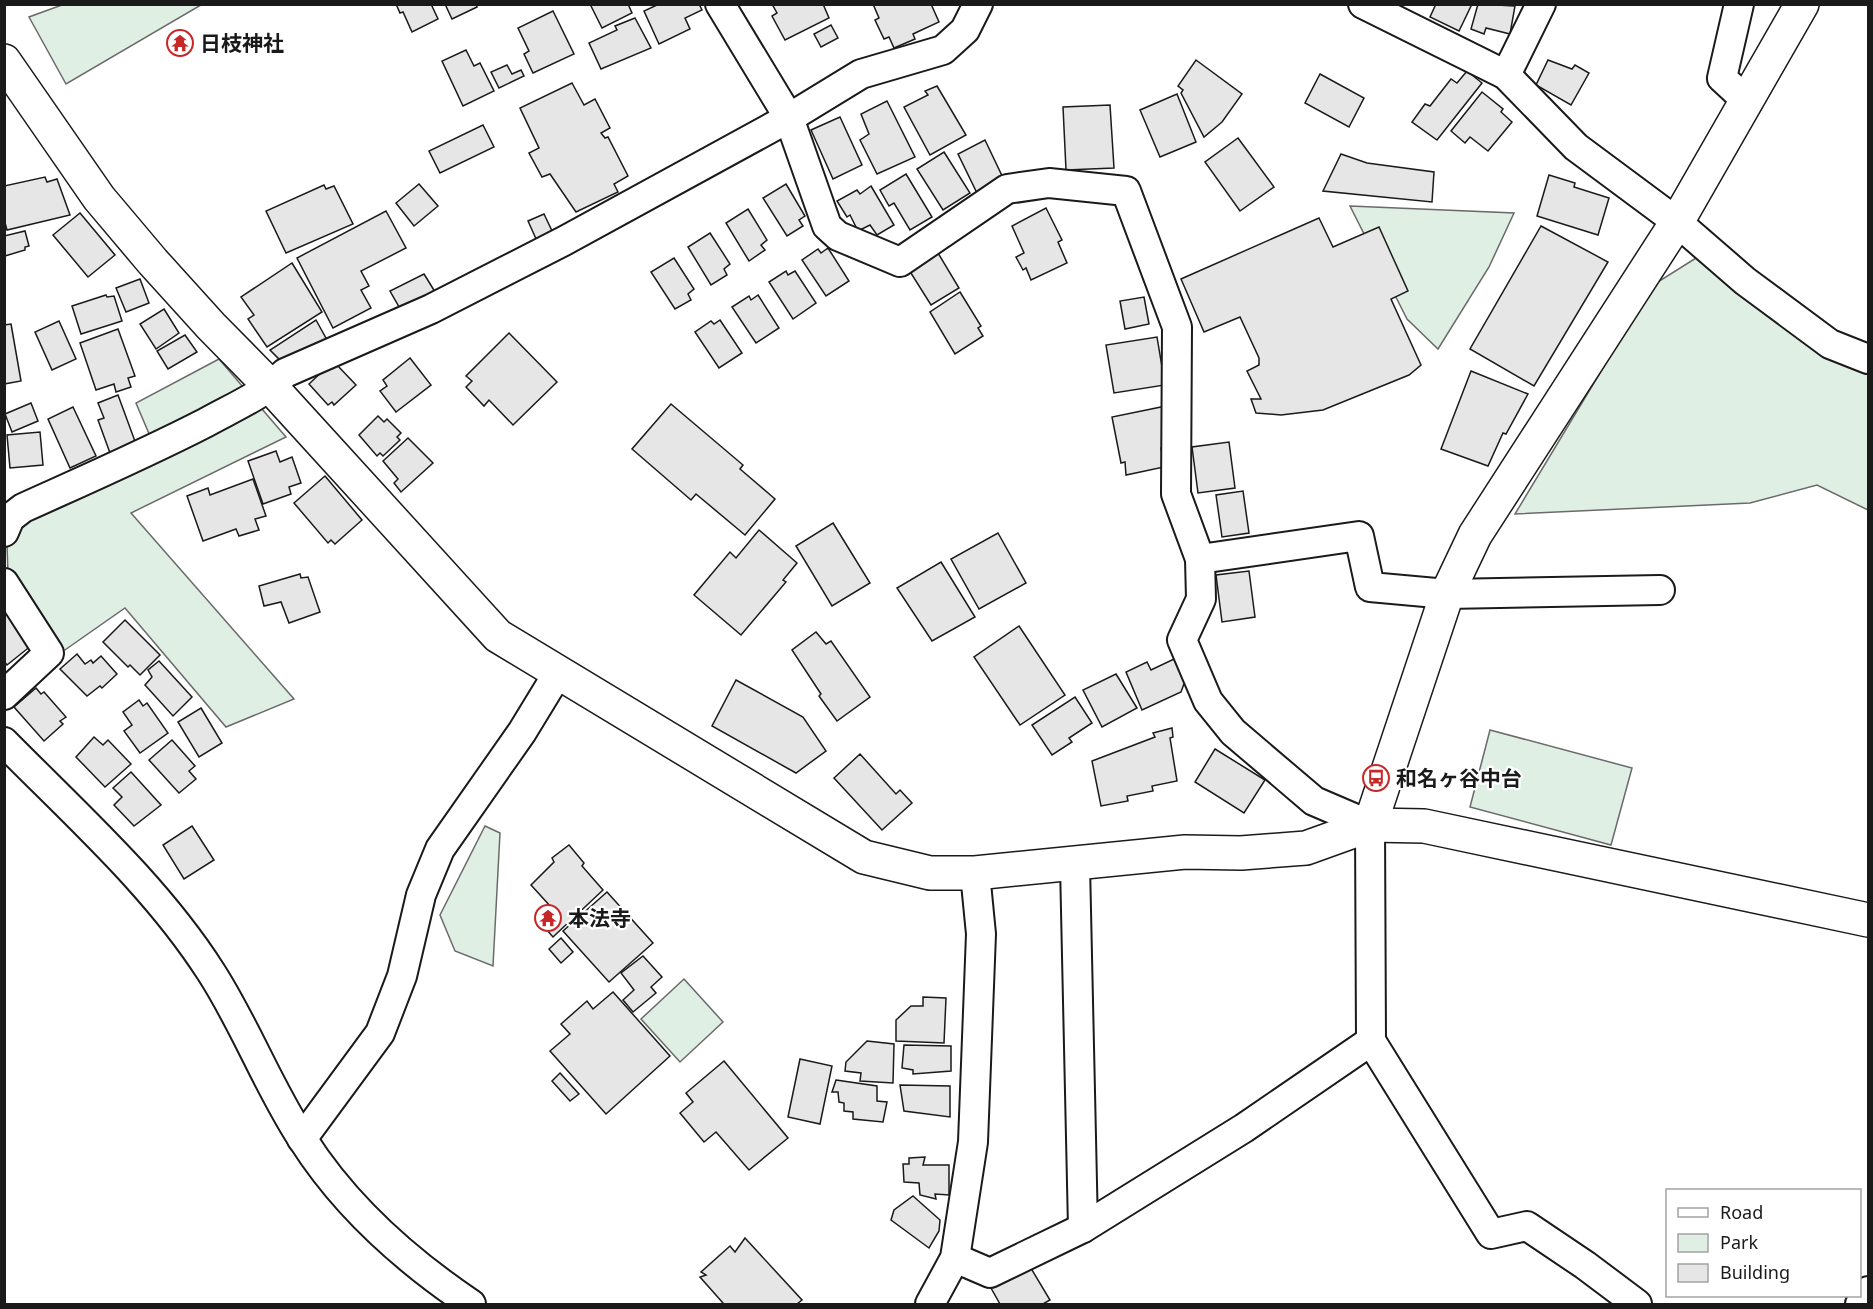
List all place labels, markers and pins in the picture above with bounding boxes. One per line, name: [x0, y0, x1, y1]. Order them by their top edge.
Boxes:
temple icon: 日枝神社: [165, 28, 195, 58]
place label: 日枝神社: [200, 29, 284, 57]
bus stop icon: 和名ヶ谷中台: [1361, 763, 1391, 793]
place label: 和名ヶ谷中台: [1396, 764, 1522, 792]
temple icon: 本法寺: [533, 903, 563, 933]
place label: 本法寺: [568, 904, 631, 932]

